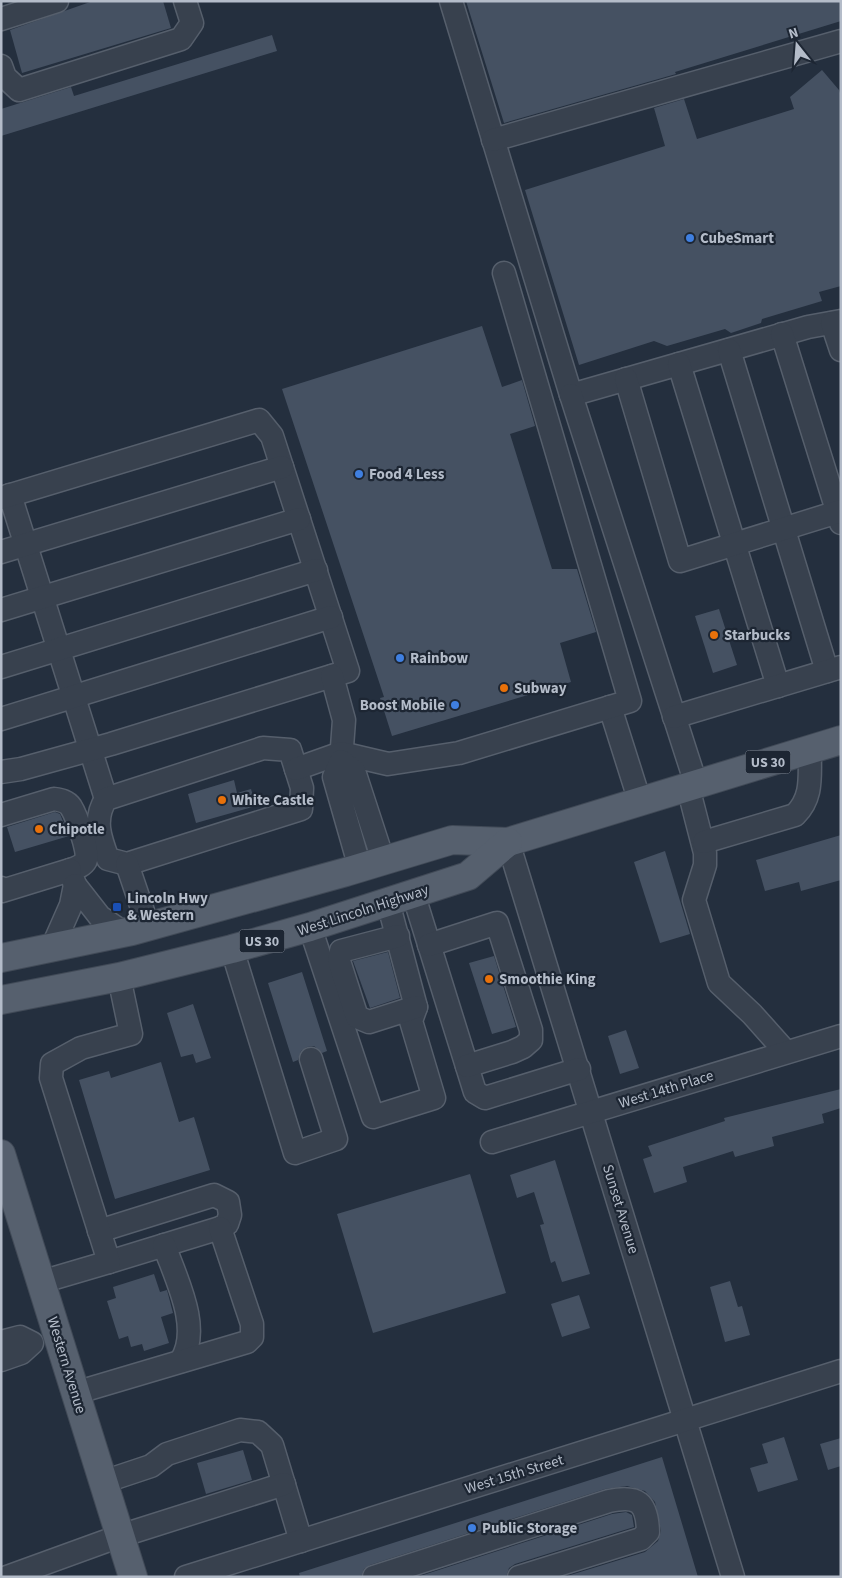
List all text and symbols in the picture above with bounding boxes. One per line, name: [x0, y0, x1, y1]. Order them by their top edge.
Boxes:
north arrow: [772, 20, 822, 70]
text: N: [786, 23, 801, 44]
place label: CubeSmart: [700, 228, 774, 249]
marker: CubeSmart: [684, 232, 696, 244]
place label: Food 4 Less: [369, 464, 445, 485]
marker: Food 4 Less: [353, 468, 365, 480]
place label: Starbucks: [724, 625, 791, 646]
marker: Starbucks: [708, 629, 720, 641]
place label: Rainbow: [410, 648, 468, 669]
marker: Rainbow: [394, 652, 406, 664]
place label: Subway: [514, 678, 567, 699]
marker: Subway: [498, 682, 510, 694]
place label: Boost Mobile: [360, 695, 445, 716]
marker: Boost Mobile: [449, 699, 461, 711]
road number: US 30: [746, 750, 790, 774]
place label: White Castle: [232, 790, 314, 811]
marker: White Castle: [216, 794, 228, 806]
place label: Chipotle: [49, 819, 105, 840]
marker: Chipotle: [33, 823, 45, 835]
street label: West Lincoln Highway: [295, 879, 431, 942]
place label: Lincoln Hwy & Western: [127, 888, 208, 926]
marker: Lincoln Hwy & Western: [111, 901, 123, 913]
road number: US 30: [240, 929, 284, 952]
place label: Smoothie King: [499, 969, 596, 990]
marker: Smoothie King: [483, 973, 495, 985]
street label: West 14th Place: [616, 1065, 716, 1114]
street label: Sunset Avenue: [597, 1162, 644, 1256]
street label: Western Avenue: [42, 1314, 91, 1416]
street label: West 15th Street: [462, 1450, 566, 1499]
place label: Public Storage: [482, 1518, 577, 1539]
marker: Public Storage: [466, 1522, 478, 1534]

